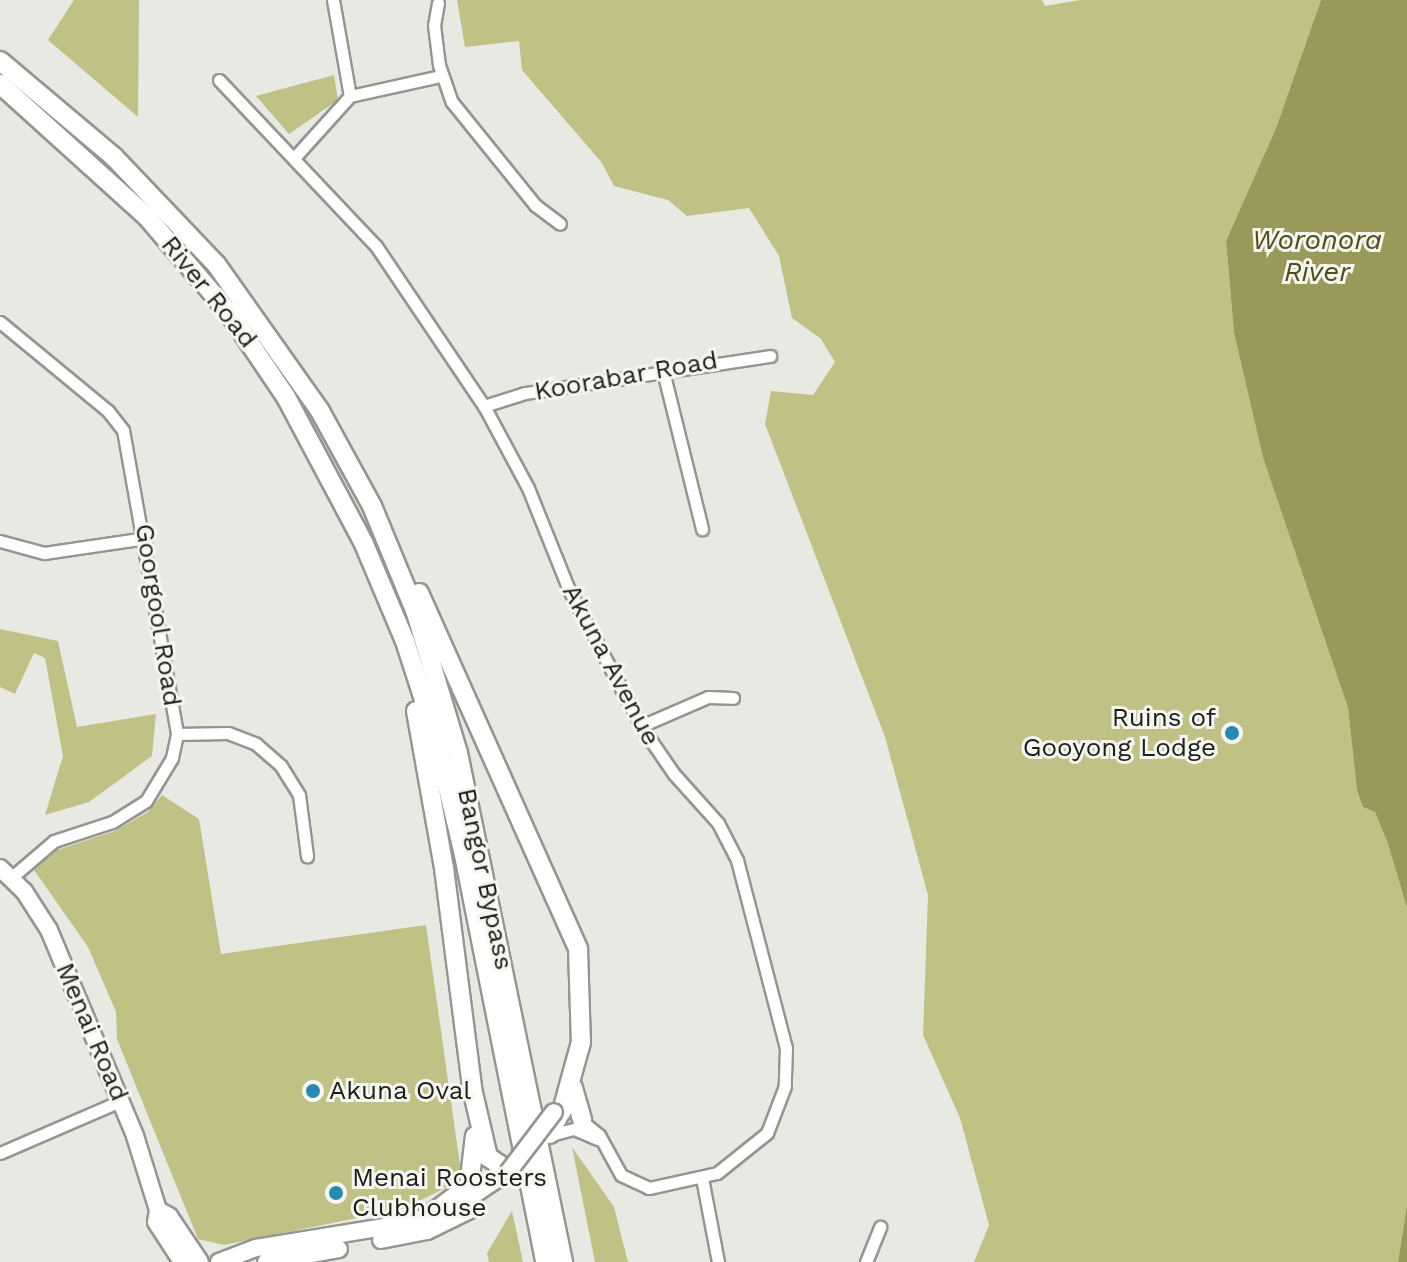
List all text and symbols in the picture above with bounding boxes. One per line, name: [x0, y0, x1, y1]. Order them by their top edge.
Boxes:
water label: Woronora River: [1252, 223, 1382, 289]
street label: River Road: [154, 230, 264, 354]
street label: Koorabar Road: [532, 344, 720, 408]
street label: Goorgool Road: [128, 521, 188, 709]
street label: Akuna Avenue: [555, 578, 667, 752]
place label: Ruins of Gooyong Lodge: [1023, 702, 1216, 764]
marker: Ruins of Gooyong Lodge: [1223, 724, 1241, 742]
street label: Bangor Bypass: [450, 785, 520, 973]
street label: Menai Road: [49, 958, 135, 1106]
place label: Akuna Oval: [329, 1075, 472, 1107]
marker: Akuna Oval: [304, 1082, 322, 1100]
place label: Menai Roosters Clubhouse: [352, 1162, 547, 1224]
marker: Menai Roosters Clubhouse: [327, 1184, 345, 1202]

